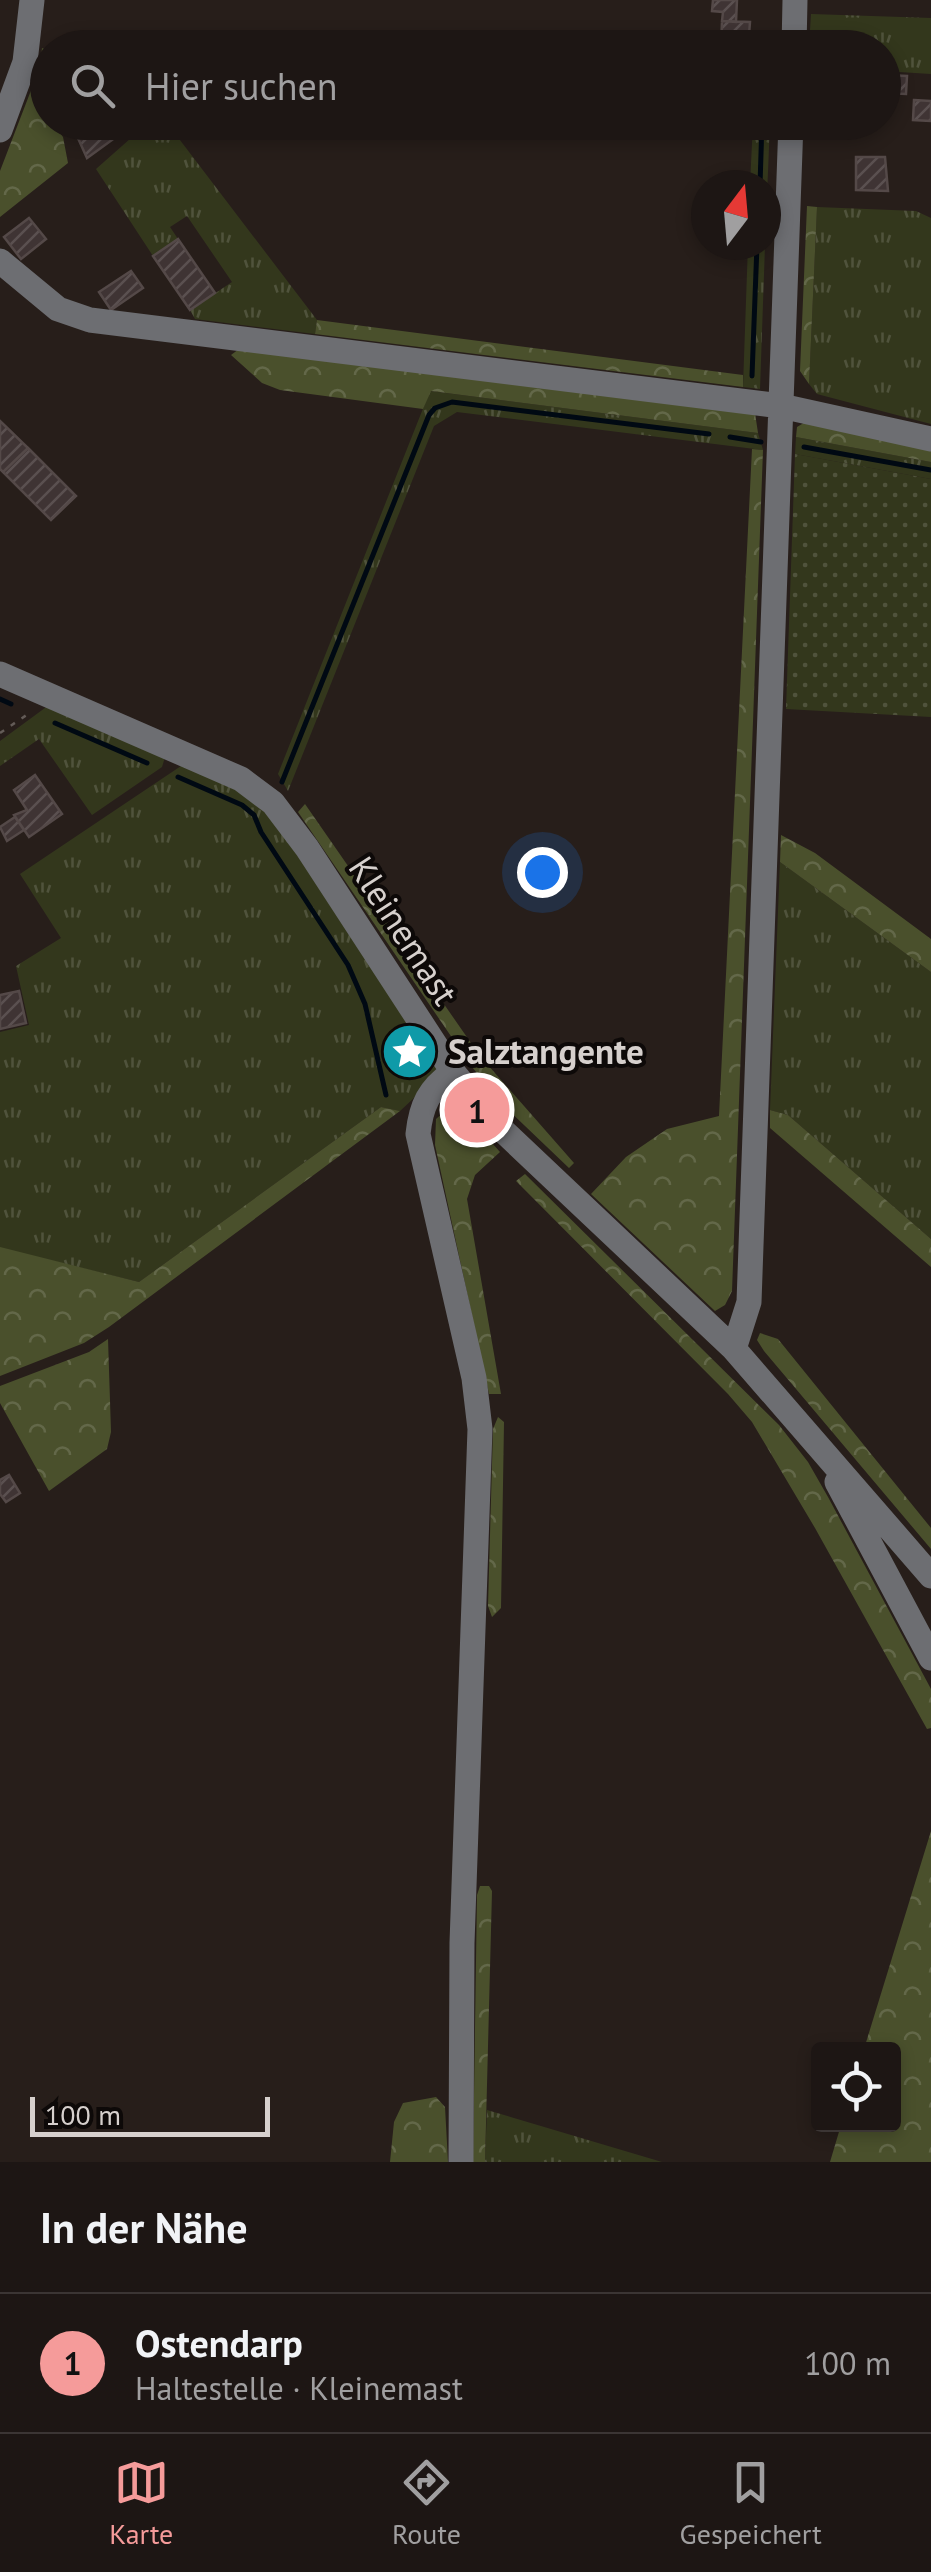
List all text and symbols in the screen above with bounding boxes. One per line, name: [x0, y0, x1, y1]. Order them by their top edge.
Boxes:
search box: [30, 30, 901, 140]
icon: search: [65, 58, 120, 113]
text: Hier suchen: [145, 61, 338, 110]
north arrow: [691, 170, 781, 260]
street label: Kleinemast: [339, 847, 469, 1014]
your location: [517, 847, 568, 898]
place icon: Salztangente: [379, 1022, 439, 1082]
place label: Salztangente: [448, 1028, 644, 1074]
pin: 1: [444, 1072, 510, 1148]
map controls: [811, 2042, 901, 2132]
button: locate: [811, 2042, 901, 2132]
scale bar: [30, 2092, 270, 2136]
text: 100 m: [45, 2096, 121, 2133]
text: In der Nähe: [40, 2200, 247, 2255]
text: Ostendarp: [135, 2318, 303, 2367]
text: 1: [63, 2342, 82, 2384]
text: 100 m: [804, 2342, 891, 2384]
text: Haltestelle · Kleinemast: [135, 2367, 463, 2409]
tab: Karte: [109, 2455, 173, 2552]
tab: Route: [392, 2455, 461, 2552]
tab: Gespeichert: [680, 2455, 822, 2552]

